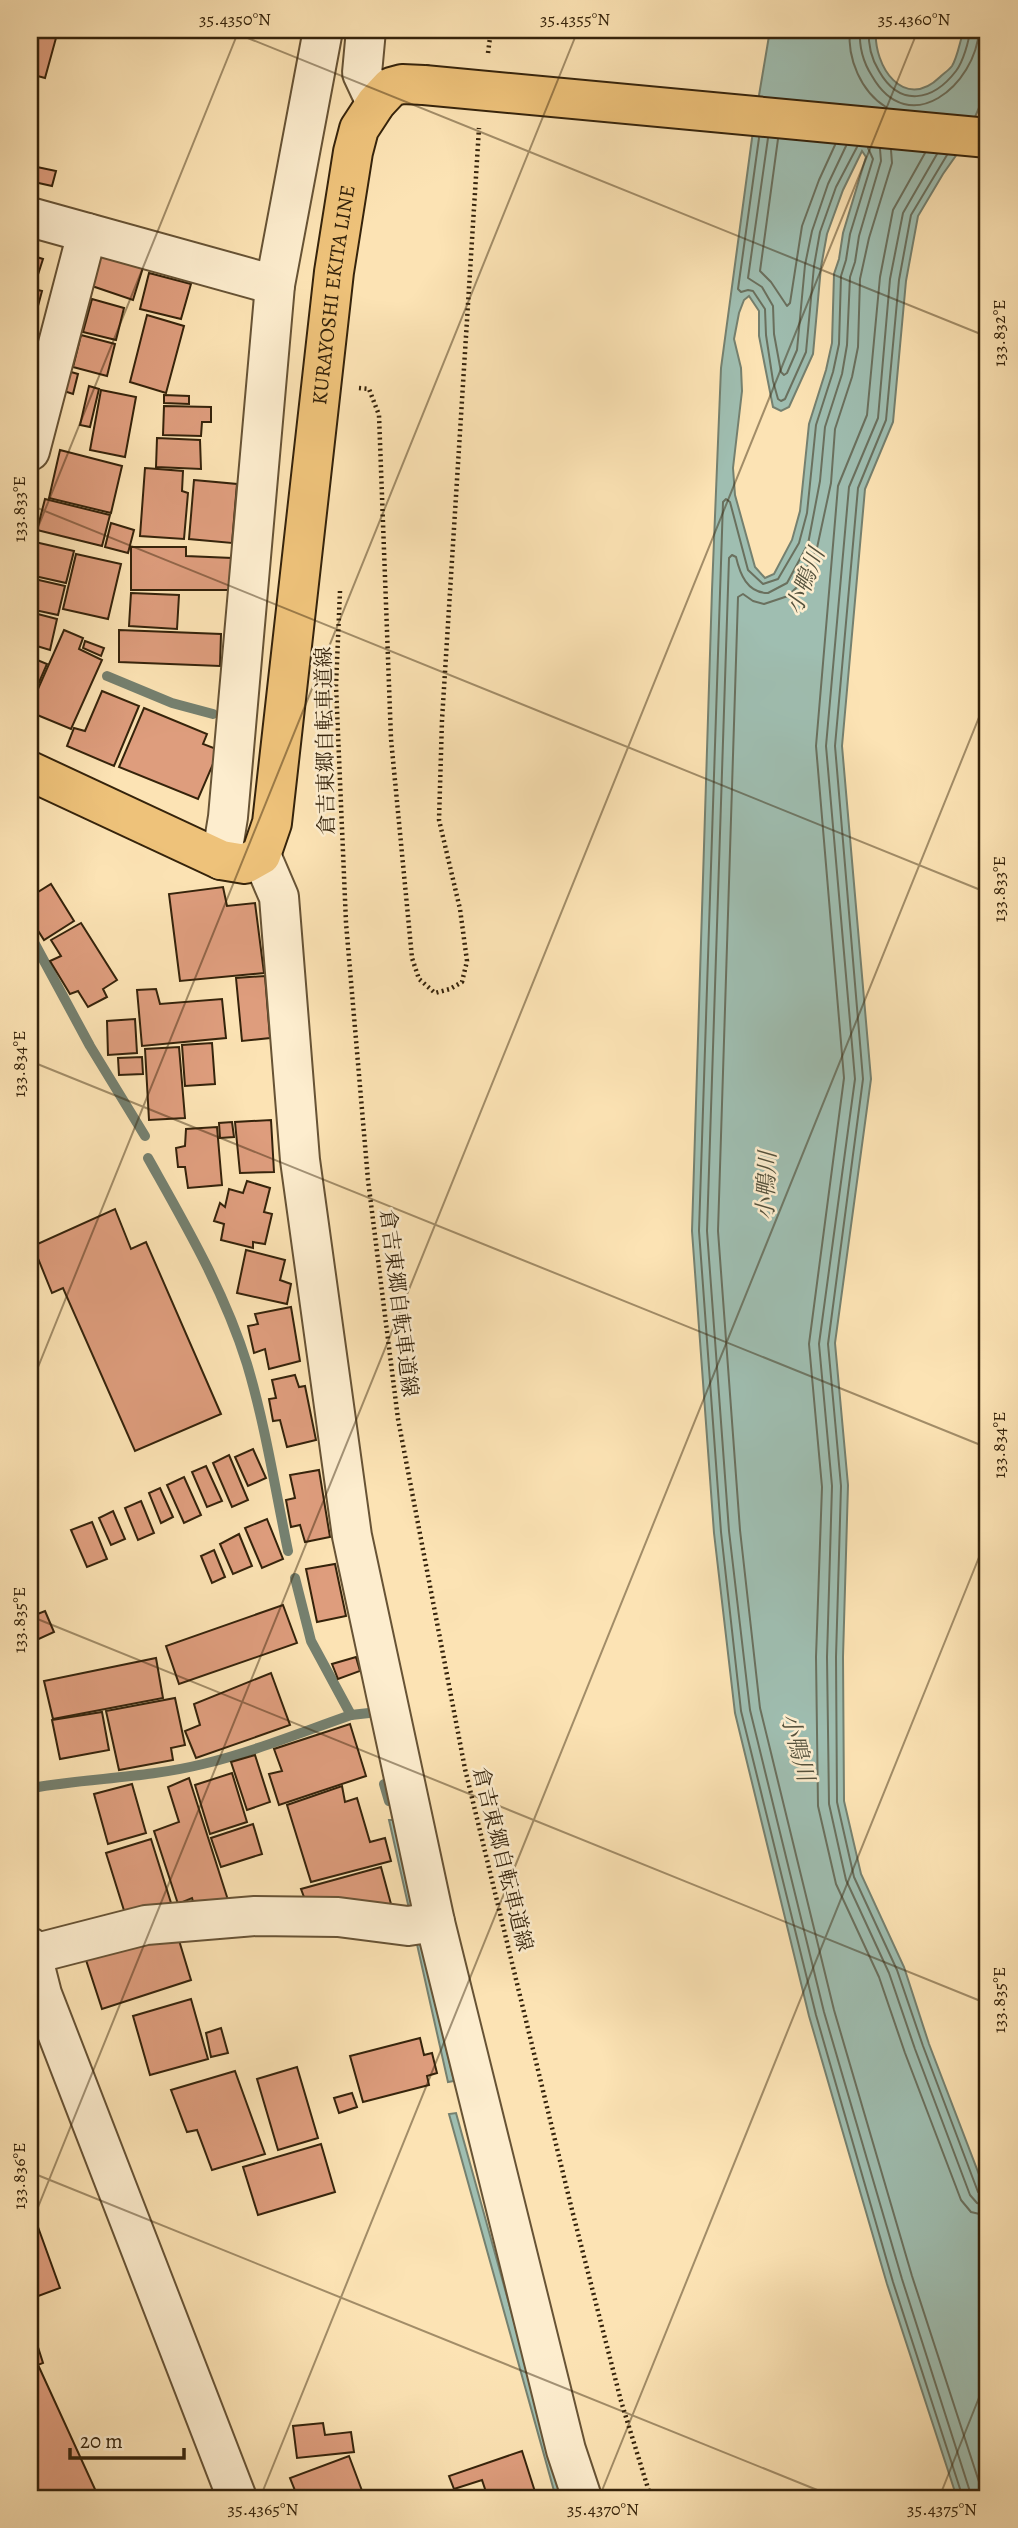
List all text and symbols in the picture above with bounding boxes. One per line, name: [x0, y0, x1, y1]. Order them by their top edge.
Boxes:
text: 35.4350°N: [199, 7, 271, 31]
text: 35.4355°N: [540, 7, 610, 31]
text: 35.4360°N: [878, 7, 950, 31]
street label: KURAYOSHI EKITA LINE: [305, 183, 362, 406]
text: 133.832°E: [987, 299, 1011, 367]
text: 133.833°E: [7, 476, 31, 542]
water label: 小鴨川: [779, 541, 833, 619]
street label: 倉吉東郷自転車道線: [309, 646, 341, 836]
text: 133.833°E: [987, 856, 1011, 922]
text: 133.834°E: [7, 1030, 31, 1098]
water label: 小鴨川: [750, 1148, 783, 1221]
street label: 倉吉東郷自転車道線: [374, 1207, 424, 1399]
text: 133.834°E: [987, 1411, 1011, 1479]
text: 133.835°E: [7, 1587, 31, 1653]
water label: 小鴨川: [774, 1710, 822, 1787]
street label: 倉吉東郷自転車道線: [467, 1764, 539, 1954]
text: 133.835°E: [987, 1967, 1011, 2033]
text: 133.836°E: [7, 2142, 31, 2210]
scale bar: [70, 2416, 184, 2460]
text: 20 m: [80, 2427, 123, 2455]
text: 35.4365°N: [228, 2497, 298, 2521]
text: 35.4370°N: [567, 2497, 639, 2521]
text: 35.4375°N: [907, 2497, 977, 2521]

